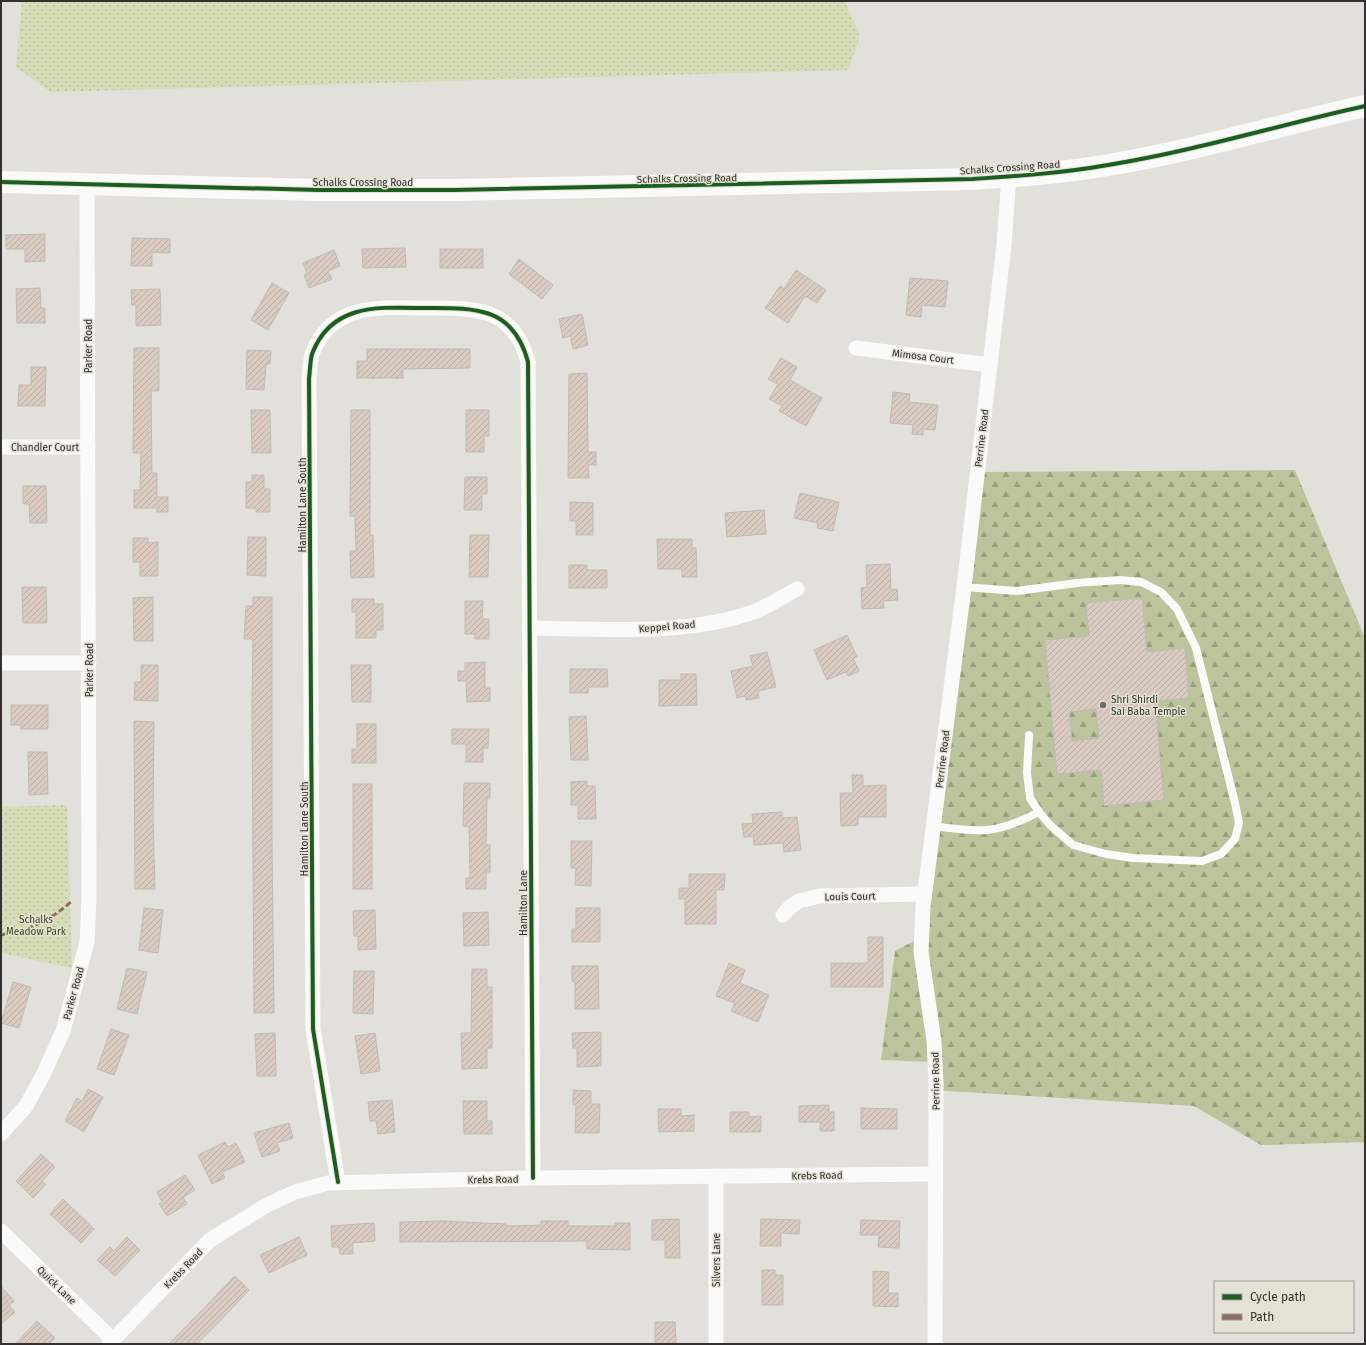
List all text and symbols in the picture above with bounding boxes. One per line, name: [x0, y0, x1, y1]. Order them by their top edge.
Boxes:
street label: Schalks Crossing Road: [960, 159, 1061, 177]
street label: Schalks Crossing Road: [637, 172, 737, 186]
street label: Schalks Crossing Road: [313, 177, 413, 189]
street label: Parker Road: [83, 319, 95, 373]
street label: Mimosa Court: [891, 347, 955, 367]
street label: Perrine Road: [972, 408, 992, 468]
street label: Chandler Court: [11, 442, 79, 454]
street label: Hamilton Lane South: [297, 457, 309, 553]
street label: Keppel Road: [638, 619, 696, 635]
street label: Parker Road: [84, 643, 96, 697]
place label: Shri Shirdi Sai Baba Temple: [1111, 694, 1186, 718]
marker: Shri Shirdi Sai Baba Temple: [1098, 700, 1108, 710]
street label: Perrine Road: [933, 729, 953, 789]
street label: Hamilton Lane South: [299, 781, 311, 877]
street label: Hamilton Lane: [518, 870, 530, 936]
street label: Louis Court: [824, 891, 876, 903]
park label: Schalks Meadow Park: [6, 914, 67, 938]
street label: Parker Road: [61, 965, 87, 1021]
street label: Perrine Road: [929, 1052, 943, 1110]
street label: Krebs Road: [791, 1170, 843, 1182]
street label: Krebs Road: [467, 1174, 519, 1186]
street label: Silvers Lane: [711, 1233, 723, 1287]
street label: Krebs Road: [162, 1246, 206, 1291]
street label: Quick Lane: [34, 1264, 78, 1307]
legend: [1214, 1281, 1354, 1333]
text: Cycle path: [1250, 1290, 1306, 1304]
text: Path: [1250, 1310, 1274, 1324]

